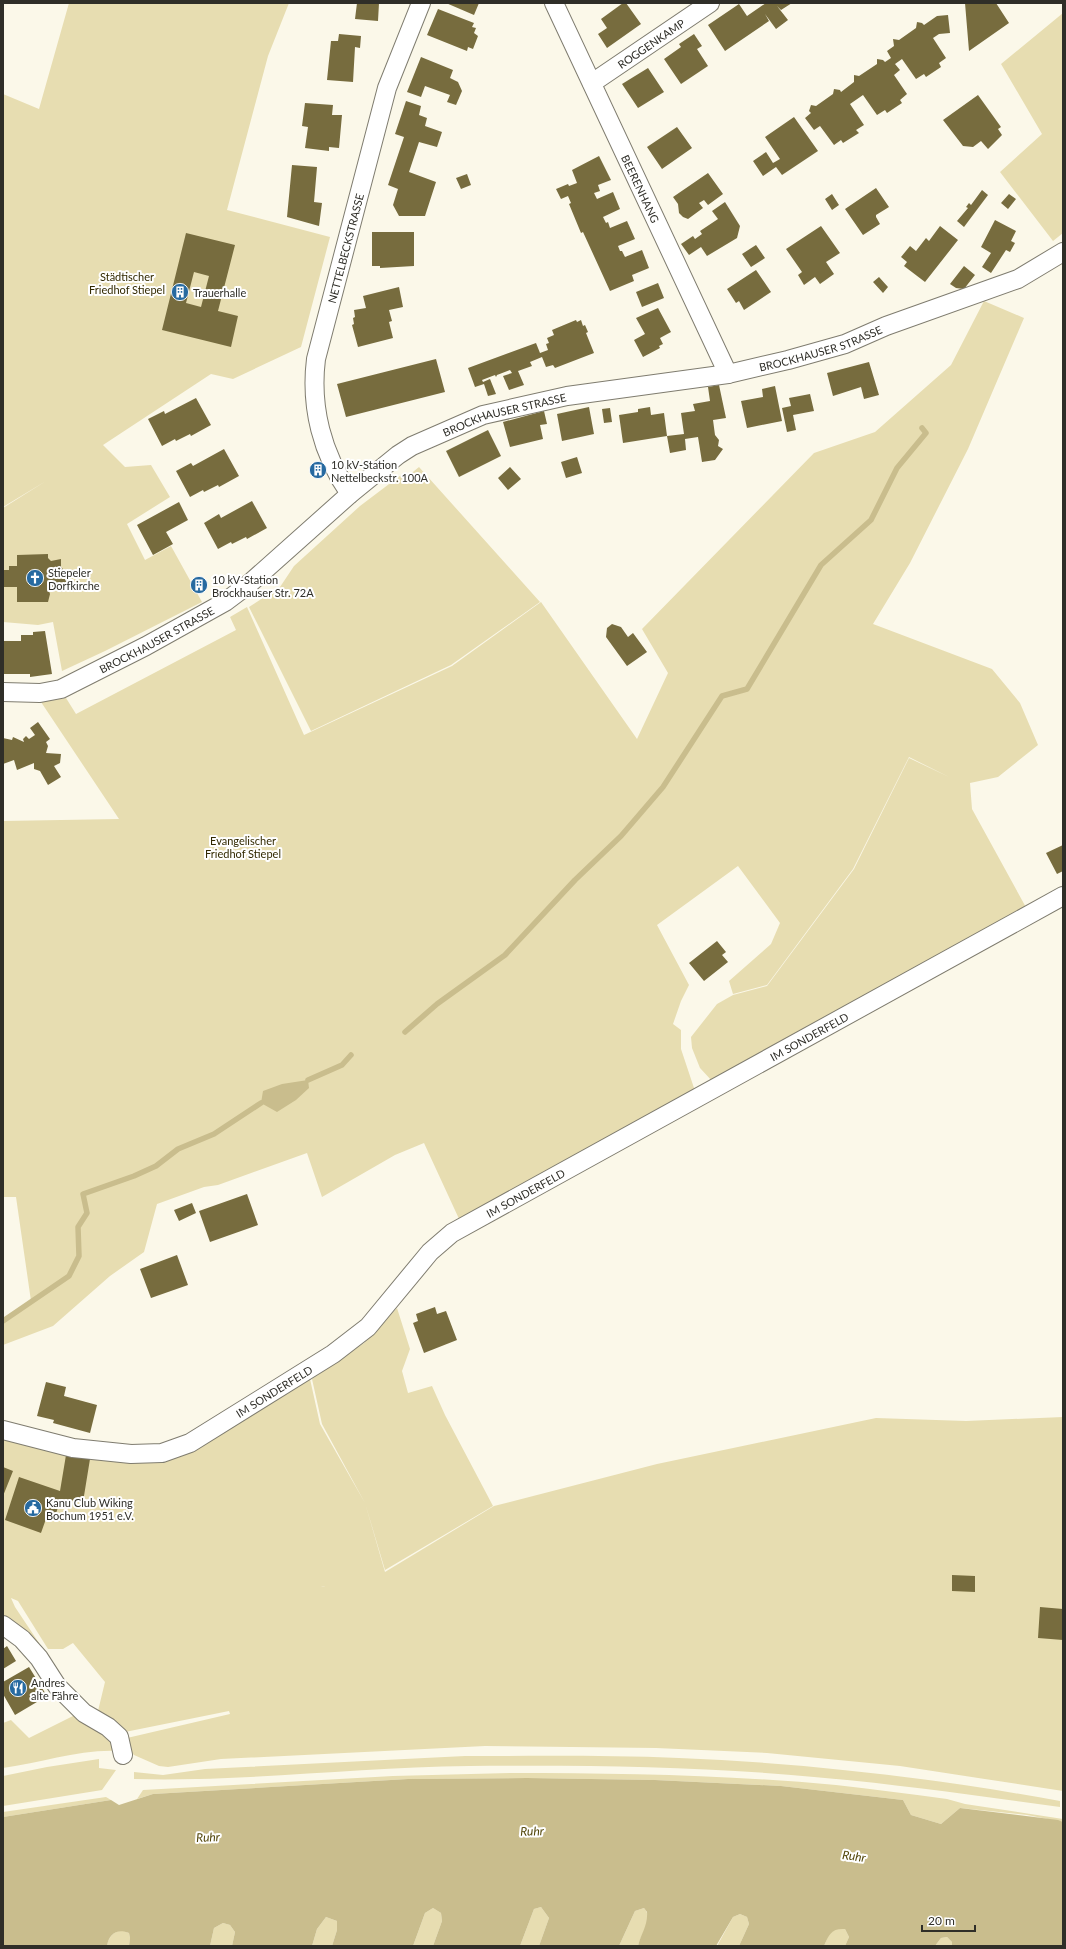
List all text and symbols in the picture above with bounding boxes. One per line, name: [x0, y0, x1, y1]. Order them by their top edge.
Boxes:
street label: ROGGENKAMP: [615, 16, 687, 70]
street label: BEERENHANG: [619, 152, 663, 225]
street label: NETTELBECKSTRASSE: [324, 192, 366, 304]
park label: Städtischer Friedhof Stiepel: [89, 270, 165, 296]
building icon: Trauerhalle: [170, 282, 190, 302]
place label: Trauerhalle: [193, 286, 246, 299]
street label: BROCKHAUSER STRASSE: [758, 322, 884, 373]
street label: BROCKHAUSER STRASSE: [441, 390, 567, 438]
place label: 10 kV-Station Nettelbeckstr. 100A: [331, 458, 429, 484]
building icon: 10 kV-Station Nettelbeckstr. 100A: [308, 460, 328, 480]
place label: Stiepeler Dorfkirche: [48, 566, 100, 592]
church icon: Stiepeler Dorfkirche: [25, 568, 45, 588]
place label: 10 kV-Station Brockhauser Str. 72A: [212, 573, 314, 599]
building icon: 10 kV-Station Brockhauser Str. 72A: [189, 575, 209, 595]
street label: BROCKHAUSER STRASSE: [97, 603, 216, 675]
park label: Evangelischer Friedhof Stiepel: [205, 834, 281, 860]
street label: IM SONDERFELD: [767, 1009, 850, 1063]
street label: IM SONDERFELD: [484, 1166, 567, 1219]
street label: IM SONDERFELD: [233, 1362, 314, 1420]
place label: Kanu Club Wiking Bochum 1951 e.V.: [46, 1496, 134, 1522]
public building icon: Kanu Club Wiking Bochum 1951 e.V.: [23, 1498, 43, 1518]
place label: Andres alte Fähre: [31, 1676, 78, 1702]
restaurant icon: Andres alte Fähre: [8, 1678, 28, 1698]
water label: Ruhr: [520, 1823, 545, 1839]
water label: Ruhr: [196, 1829, 221, 1845]
water label: Ruhr: [841, 1847, 868, 1865]
scale bar: [922, 1907, 975, 1933]
text: 20 m: [928, 1913, 955, 1928]

